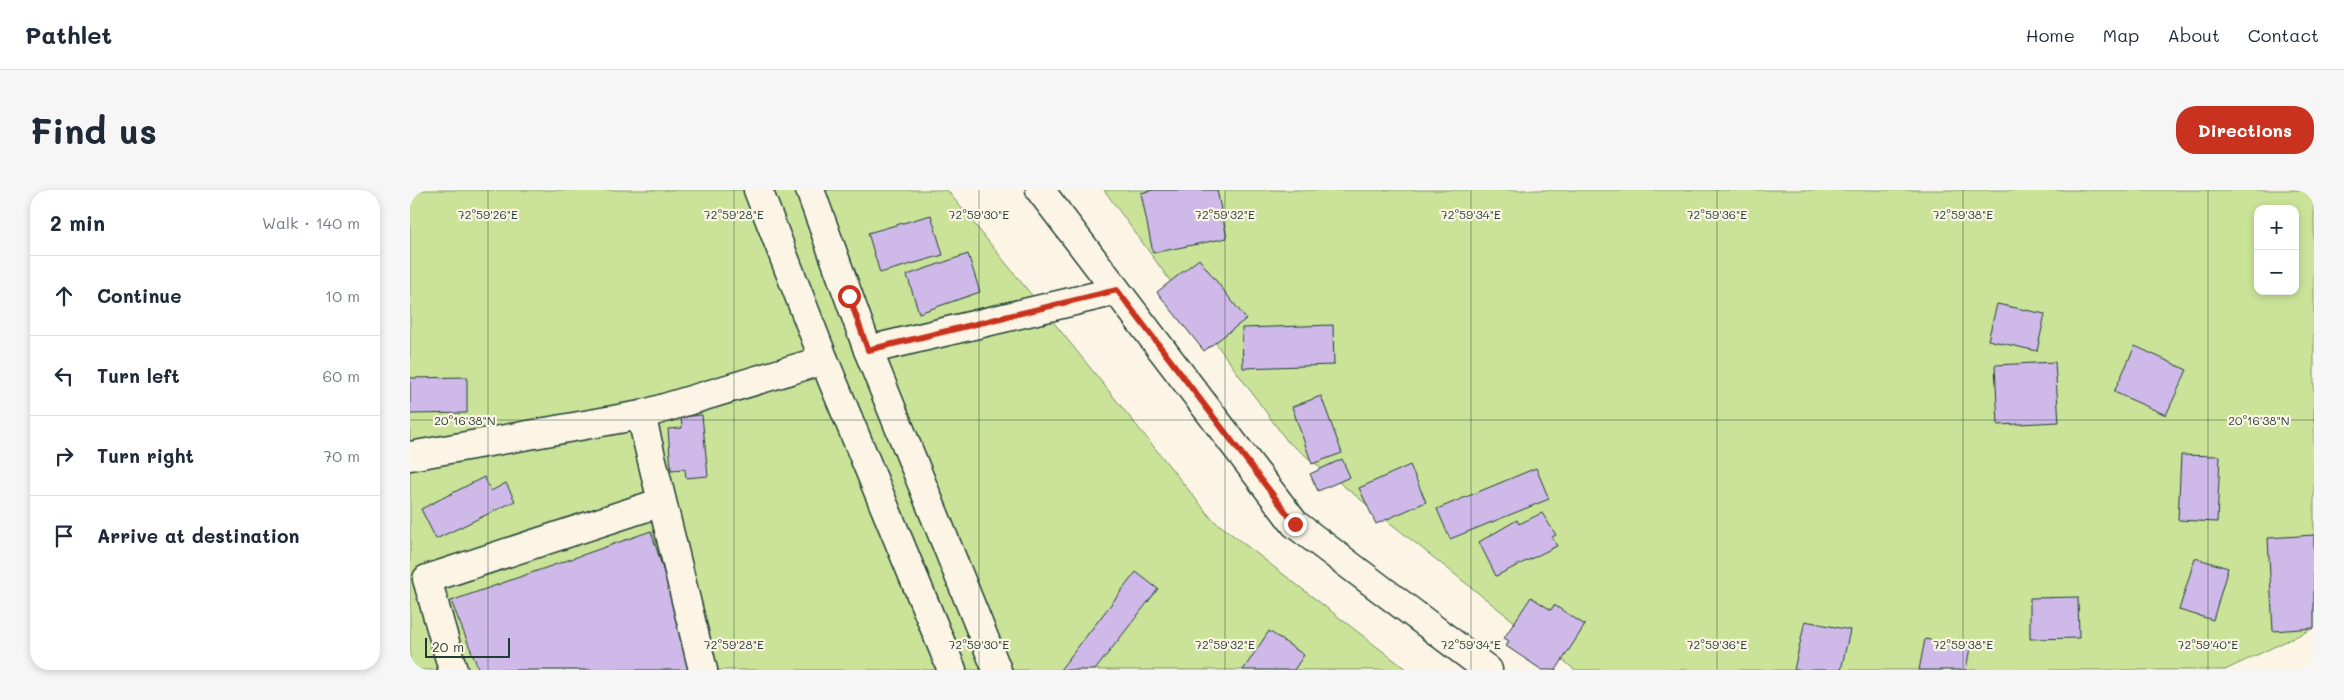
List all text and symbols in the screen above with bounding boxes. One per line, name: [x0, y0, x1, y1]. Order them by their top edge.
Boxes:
text: Pathlet: [25, 19, 112, 50]
text: Home: [2026, 23, 2075, 47]
text: Map: [2103, 23, 2139, 47]
text: About: [2167, 23, 2220, 47]
text: Contact: [2248, 23, 2319, 47]
button: Directions: [2176, 106, 2314, 154]
text: Find us: [30, 107, 157, 153]
map controls: [2254, 205, 2299, 295]
button: +: [2254, 205, 2299, 250]
text: 72°59'26"E: [458, 206, 518, 222]
text: 72°59'28"E: [704, 206, 764, 222]
text: 72°59'30"E: [949, 206, 1009, 222]
text: 72°59'32"E: [1195, 206, 1255, 222]
text: 72°59'34"E: [1441, 206, 1501, 222]
text: 72°59'36"E: [1687, 206, 1747, 222]
text: 72°59'38"E: [1933, 206, 1993, 222]
text: 2 min: [50, 209, 105, 236]
text: Walk · 140 m: [262, 212, 360, 233]
button: −: [2254, 250, 2299, 295]
icon: ahead: [50, 282, 78, 310]
text: Continue: [97, 283, 182, 308]
text: 10 m: [325, 285, 360, 306]
route start: [838, 285, 861, 308]
icon: left: [50, 362, 78, 390]
text: Turn left: [97, 363, 180, 388]
text: 60 m: [323, 365, 360, 386]
text: 20°16'38"N: [434, 412, 496, 428]
text: 20°16'38"N: [2228, 412, 2290, 428]
icon: right: [50, 442, 78, 470]
text: Turn right: [97, 443, 194, 468]
text: 70 m: [323, 445, 360, 466]
route end: [1284, 513, 1307, 536]
icon: arrive: [50, 522, 78, 550]
text: Arrive at destination: [97, 523, 300, 548]
scale bar: [425, 635, 510, 658]
text: 72°59'28"E: [704, 636, 764, 652]
text: 72°59'30"E: [949, 636, 1009, 652]
text: 72°59'32"E: [1195, 636, 1255, 652]
text: 72°59'34"E: [1441, 636, 1501, 652]
text: 72°59'36"E: [1687, 636, 1747, 652]
text: 72°59'38"E: [1933, 636, 1993, 652]
text: 72°59'40"E: [2178, 636, 2238, 652]
text: 20 m: [432, 637, 464, 656]

